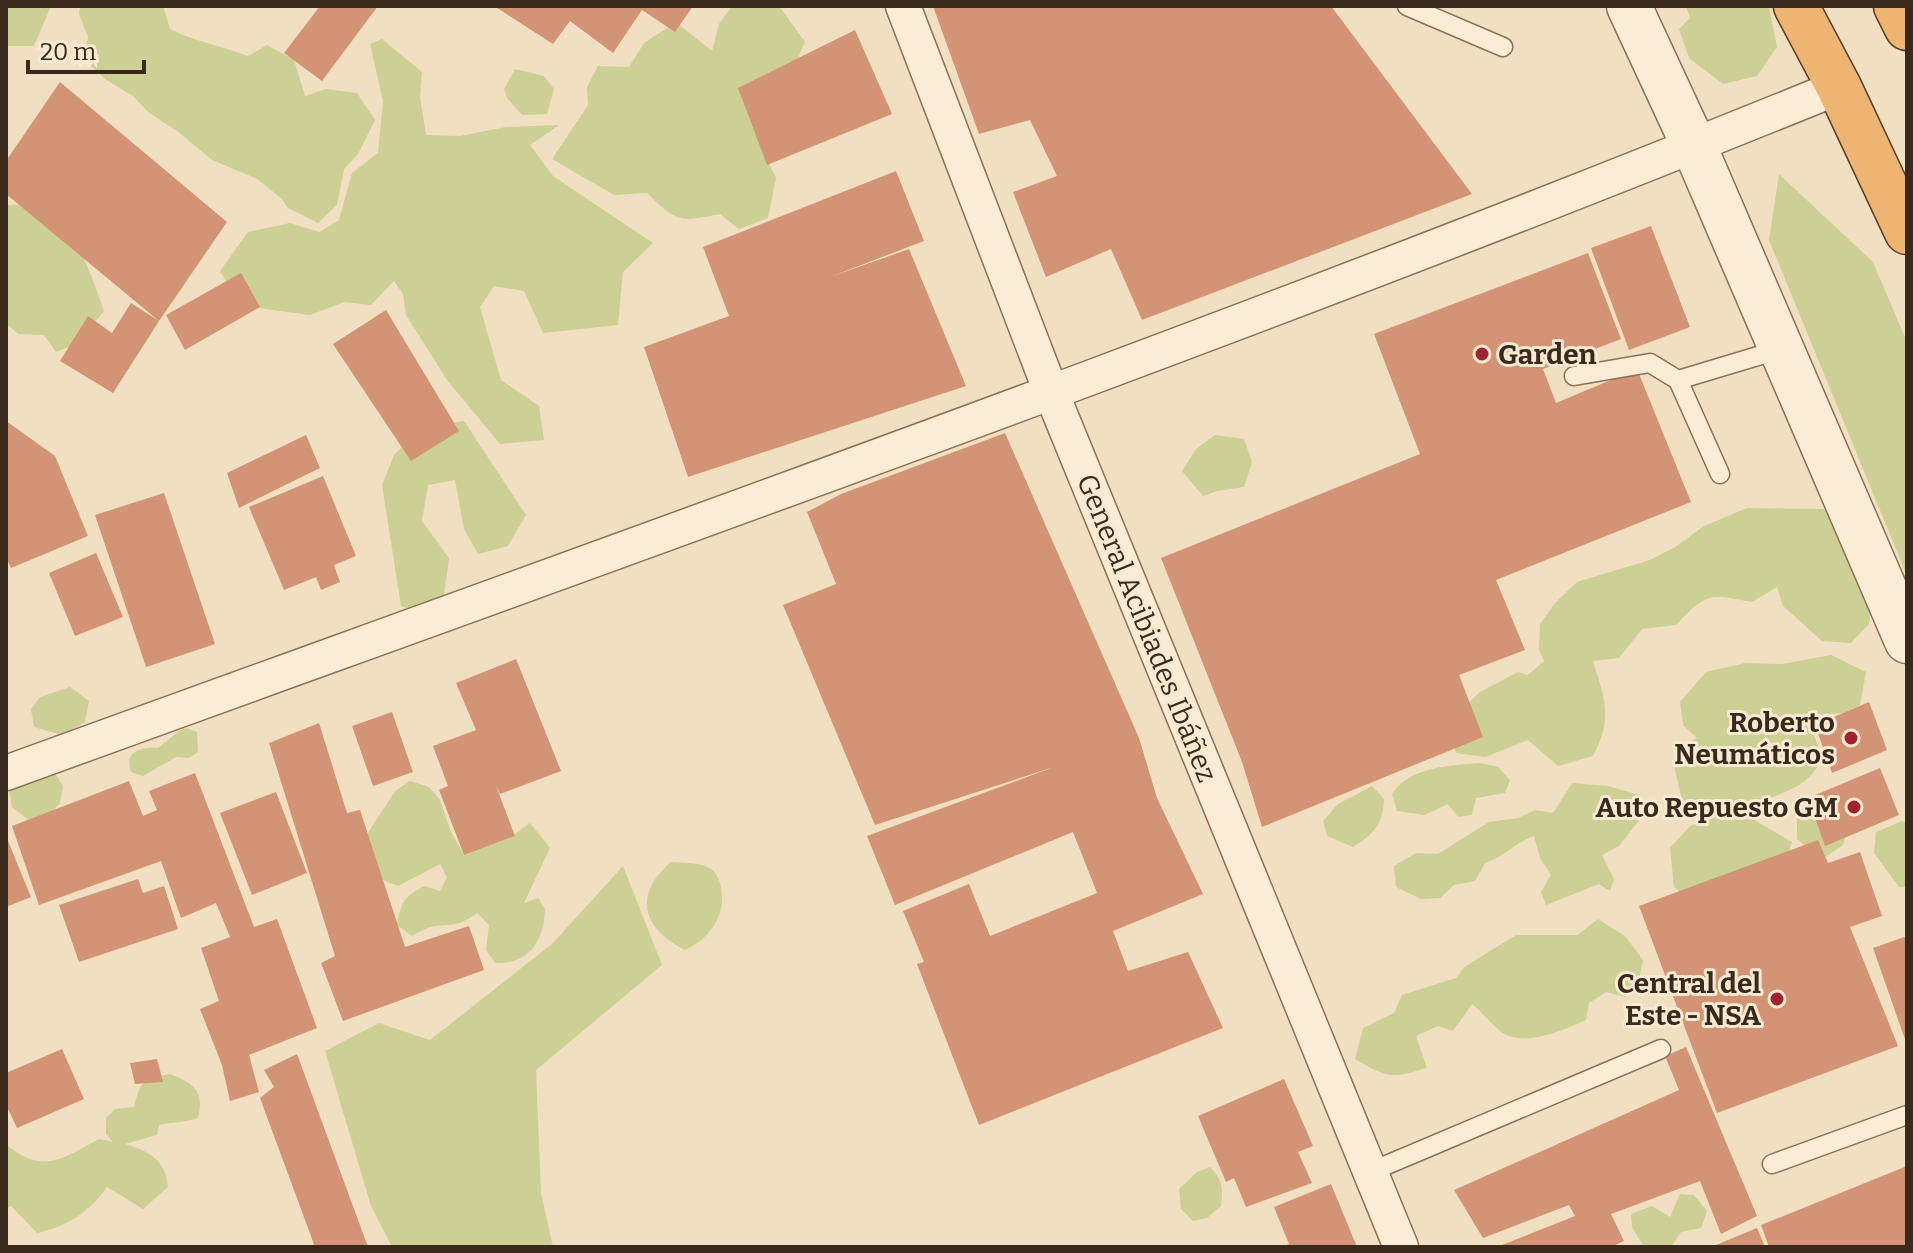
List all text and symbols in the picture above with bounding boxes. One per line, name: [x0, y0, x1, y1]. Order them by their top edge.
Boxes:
scale bar: [28, 24, 144, 74]
text: 20 m: [40, 38, 96, 66]
place label: Garden: [1498, 338, 1597, 371]
marker: Garden: [1473, 345, 1491, 363]
street label: General Acibiades Ibáñez: [1070, 469, 1224, 787]
place label: Roberto Neumáticos: [1674, 706, 1835, 771]
marker: Roberto Neumáticos: [1842, 729, 1860, 747]
place label: Auto Repuesto GM: [1596, 791, 1838, 824]
marker: Auto Repuesto GM: [1845, 798, 1863, 816]
place label: Central del Este - NSA: [1617, 967, 1761, 1032]
marker: Central del Este - NSA: [1768, 990, 1786, 1008]

